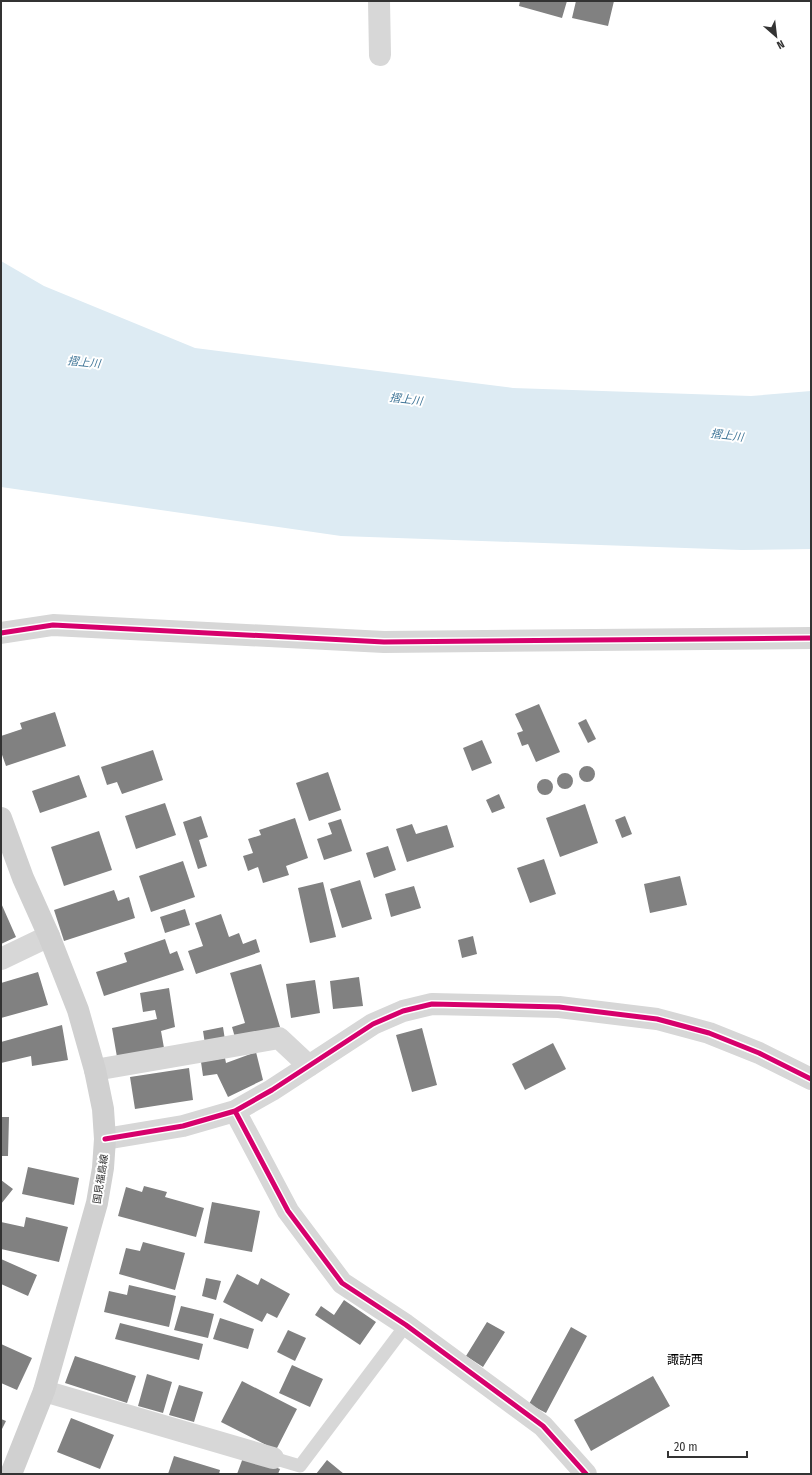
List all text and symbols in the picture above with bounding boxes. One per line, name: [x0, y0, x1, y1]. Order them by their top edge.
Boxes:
north arrow: [756, 16, 796, 56]
text: N: [774, 37, 786, 52]
water label: 摺上川: [67, 354, 102, 371]
water label: 摺上川: [389, 391, 424, 408]
water label: 摺上川: [710, 427, 745, 444]
street label: 国見福島線: [91, 1154, 111, 1205]
district label: 諏訪西: [667, 1353, 703, 1367]
scale bar: [668, 1433, 747, 1459]
text: 20 m: [674, 1440, 698, 1454]

